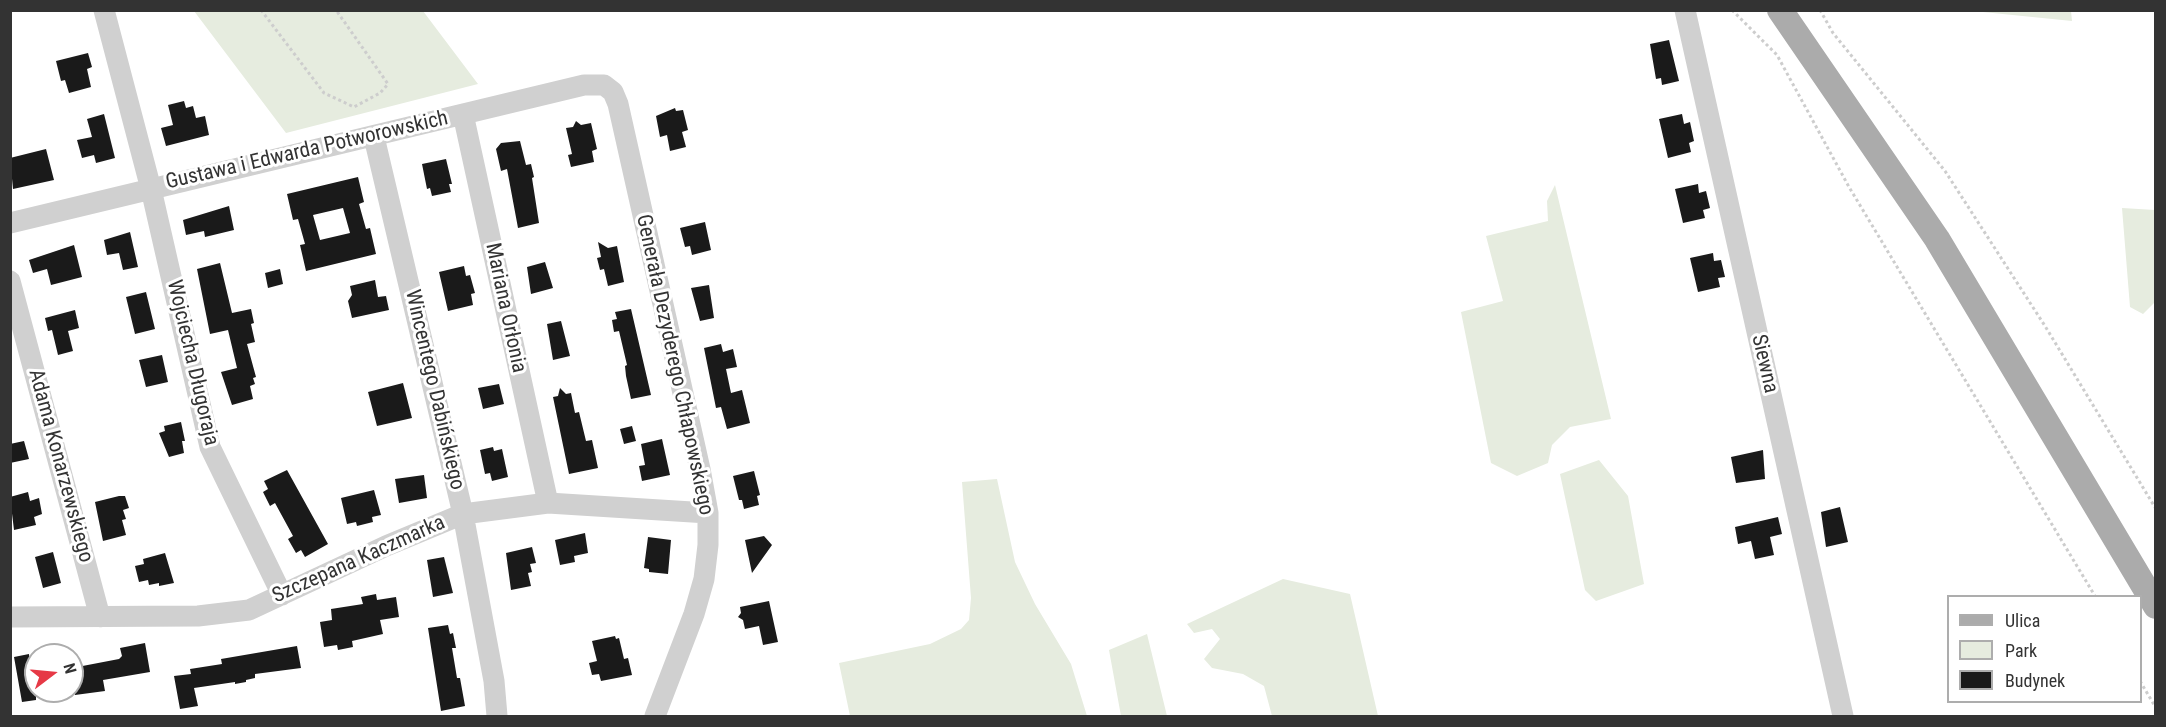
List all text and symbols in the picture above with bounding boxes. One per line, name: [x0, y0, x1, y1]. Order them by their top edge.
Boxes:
street label: Gustawa i Edwarda Potworowskich: [163, 106, 451, 196]
street label: Generała Dezyderego Chłapowskiego: [630, 212, 718, 518]
street label: Mariana Orłonia: [479, 241, 531, 375]
street label: Wojciecha Długoraja: [161, 278, 223, 448]
street label: Wincentego Dabińskiego: [399, 288, 469, 492]
street label: Siewna: [1745, 332, 1783, 396]
street label: Adama Konarzewskiego: [22, 367, 98, 565]
street label: Szczepana Kaczmarka: [269, 511, 449, 609]
legend: [1947, 595, 2142, 703]
text: Ulica: [2005, 610, 2040, 631]
text: Park: [2005, 640, 2037, 661]
north arrow: [24, 643, 84, 703]
text: N: [59, 661, 80, 676]
text: Budynek: [2005, 670, 2065, 691]

